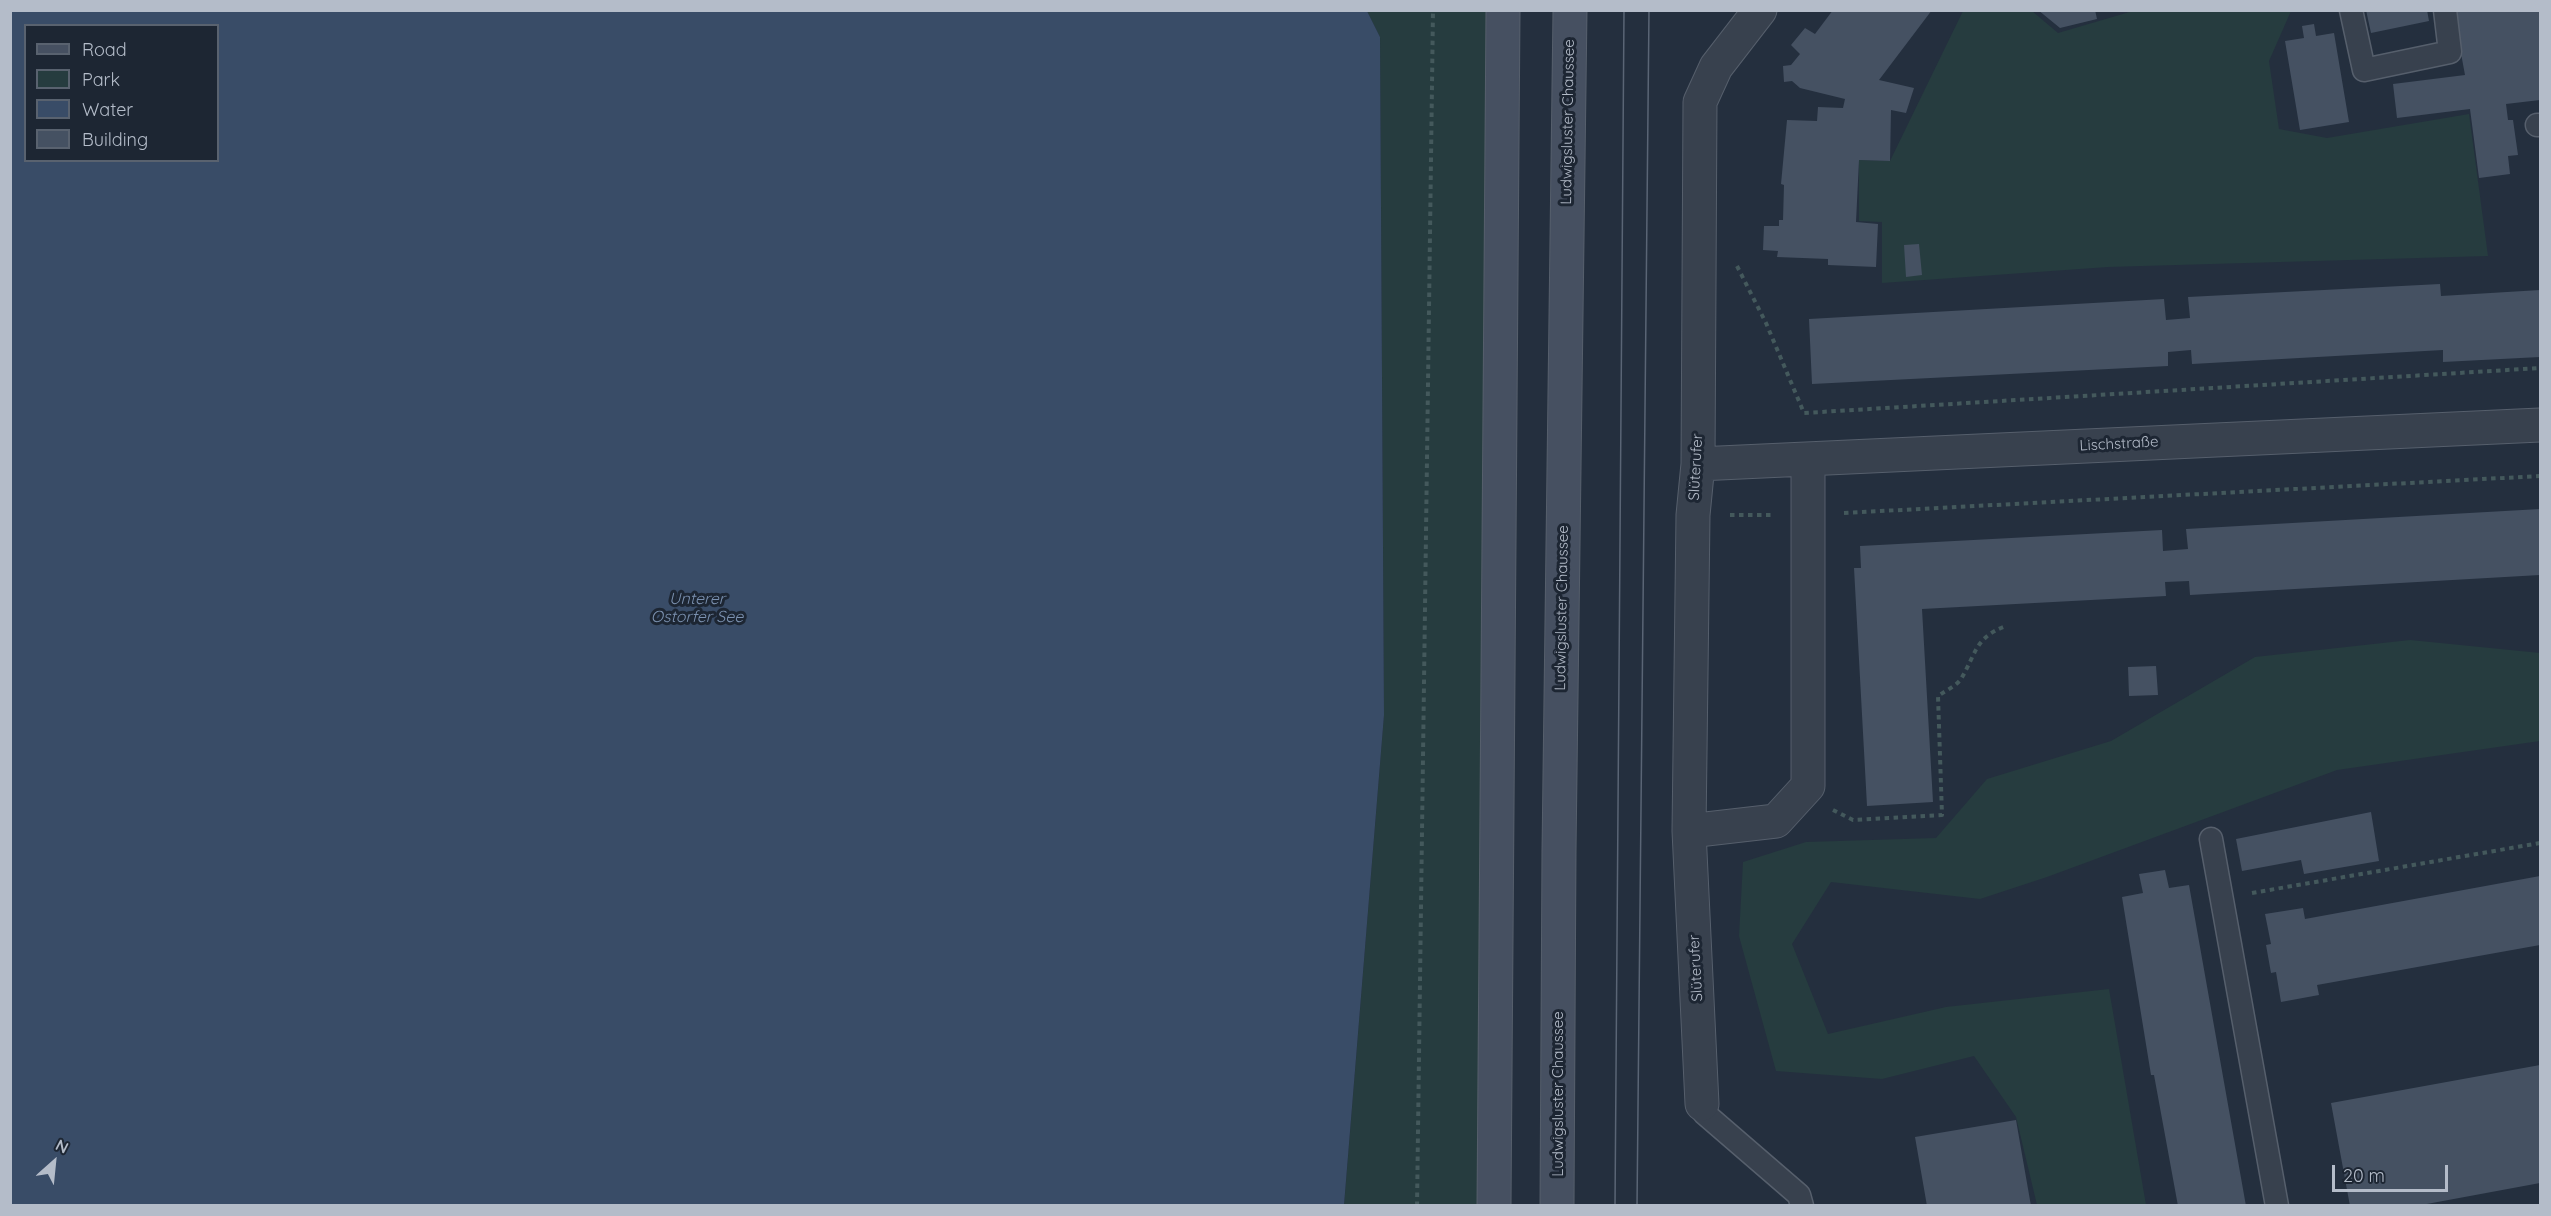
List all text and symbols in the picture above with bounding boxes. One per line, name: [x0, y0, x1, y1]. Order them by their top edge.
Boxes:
legend: [24, 24, 219, 162]
text: Road: [82, 38, 127, 61]
street label: Ludwigsluster Chaussee: [1558, 39, 1578, 205]
text: Park: [82, 68, 120, 91]
text: Water: [82, 98, 133, 121]
text: Building: [82, 128, 148, 151]
street label: Slüterufer: [1685, 433, 1707, 501]
street label: Lischstraße: [2079, 433, 2159, 455]
street label: Ludwigsluster Chaussee: [1552, 525, 1572, 691]
water label: Unterer Ostorfer See: [651, 589, 743, 627]
street label: Slüterufer: [1685, 934, 1707, 1002]
street label: Ludwigsluster Chaussee: [1549, 1011, 1567, 1177]
north arrow: [24, 1132, 84, 1192]
text: N: [52, 1134, 72, 1158]
scale bar: [2335, 1153, 2450, 1191]
text: 20 m: [2343, 1164, 2385, 1187]

